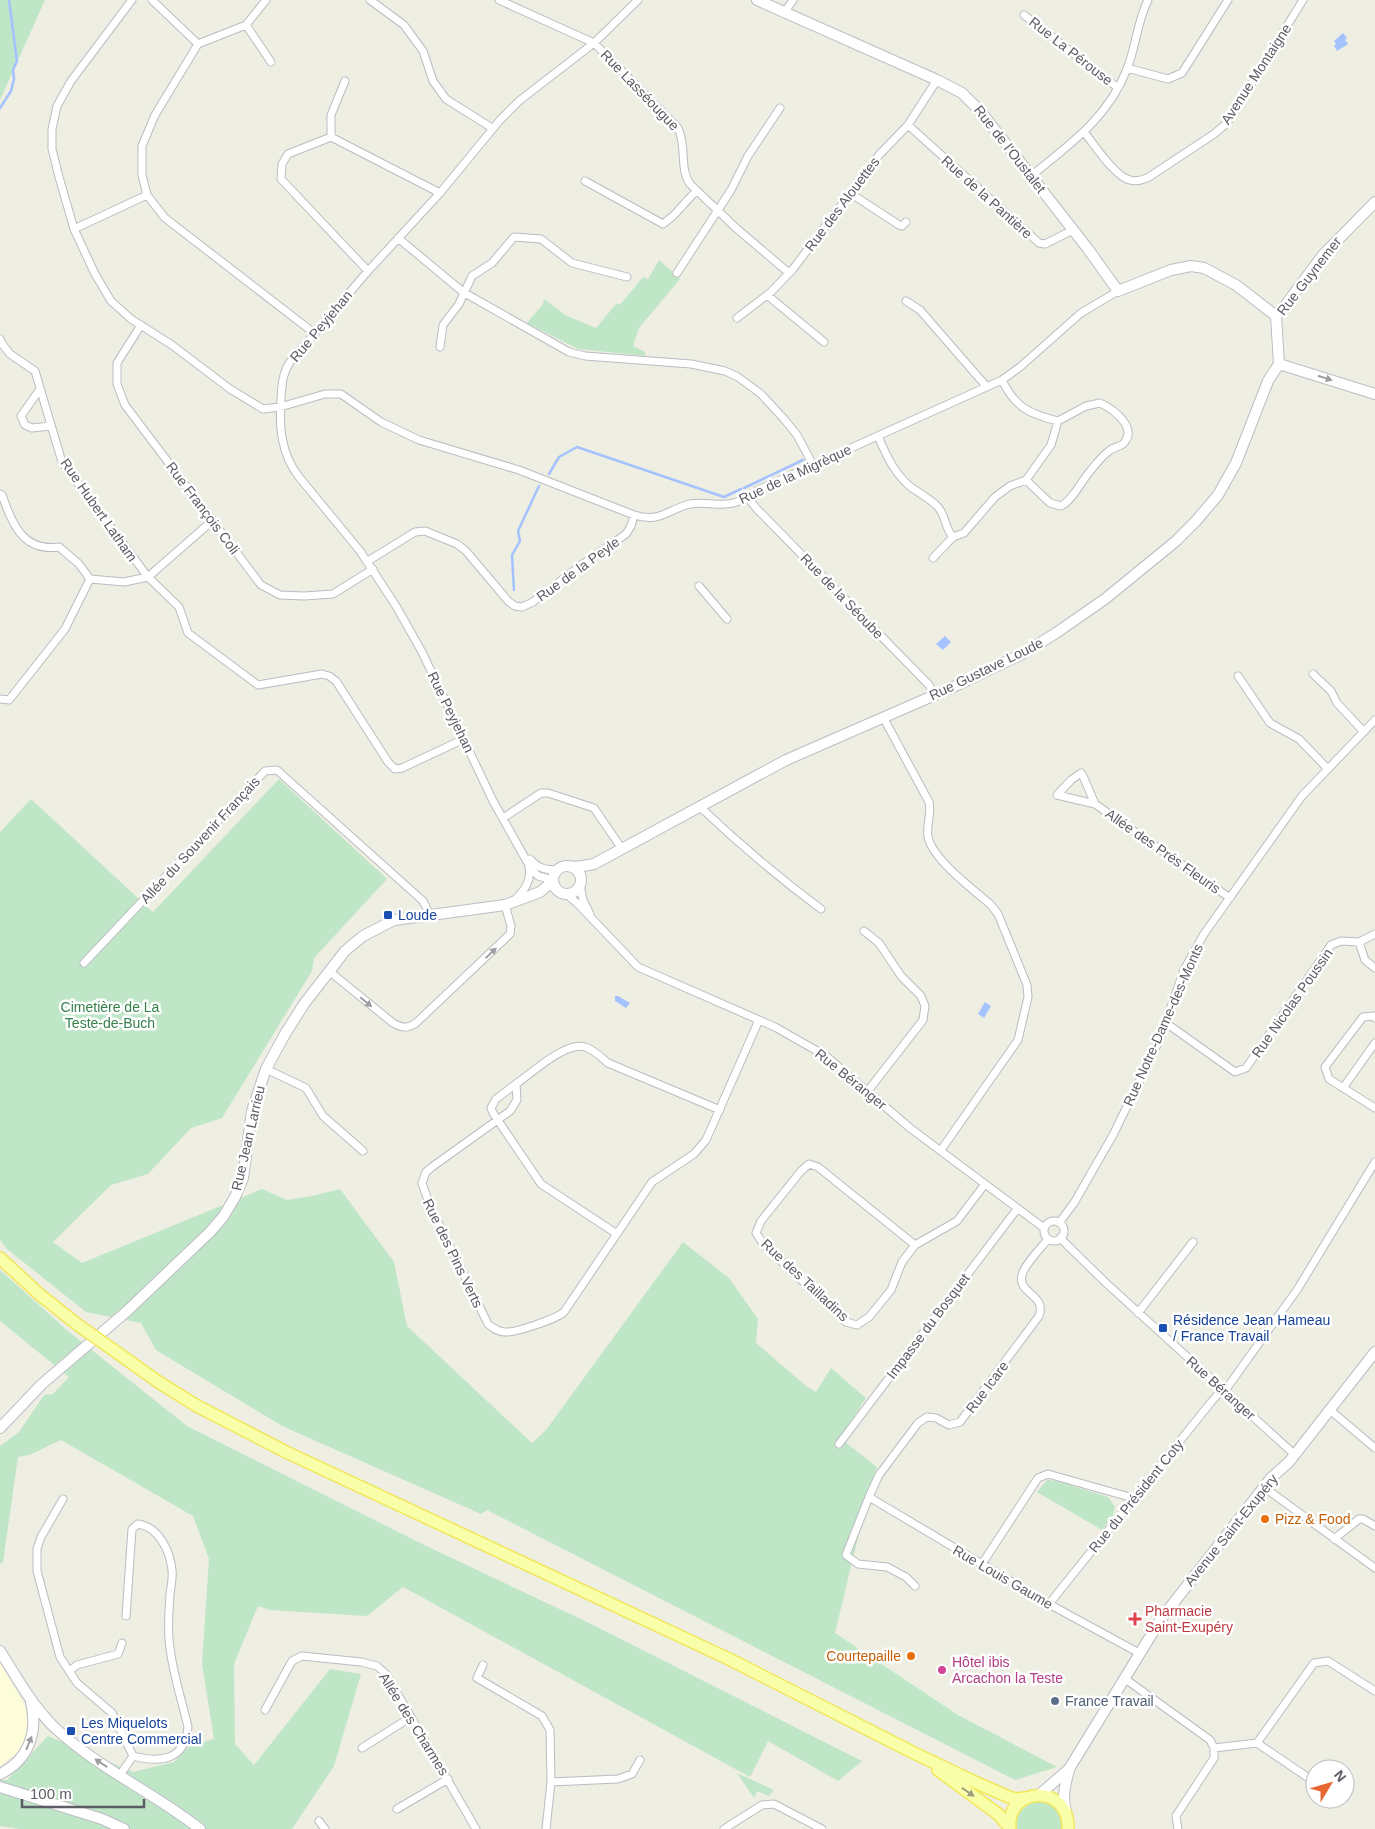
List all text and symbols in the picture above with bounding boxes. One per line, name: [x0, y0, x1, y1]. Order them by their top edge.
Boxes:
street label: Rue La Pérouse: [1026, 14, 1116, 89]
street label: Avenue Montaigne: [1218, 21, 1295, 127]
street label: Rue Lasséougue: [597, 46, 683, 134]
street label: Rue de l'Oustalet: [971, 102, 1049, 196]
street label: Rue de la Pantière: [939, 152, 1036, 242]
street label: Rue des Alouettes: [801, 154, 883, 254]
street label: Rue Guynemer: [1273, 233, 1345, 318]
street label: Rue Peyjehan: [287, 287, 355, 365]
one-way arrow: [1318, 375, 1333, 383]
street label: Rue de la Migrèque: [736, 441, 854, 507]
street label: Rue Hubert Latham: [57, 455, 141, 565]
street label: Rue François Coli: [163, 459, 243, 557]
street label: Rue de la Peyle: [533, 533, 623, 605]
street label: Rue de la Séoube: [797, 550, 887, 642]
street label: Rue Gustave Loude: [927, 634, 1046, 703]
street label: Rue Peyjehan: [425, 669, 477, 755]
street label: Allée du Souvenir Français: [137, 773, 263, 907]
street label: Allée des Prés Fleuris: [1103, 805, 1223, 897]
place label: Loude: [398, 907, 437, 923]
marker: Loude: [382, 909, 394, 921]
street label: Rue Notre-Dame-des-Monts: [1120, 941, 1206, 1109]
street label: Rue Nicolas Poussin: [1248, 946, 1336, 1060]
one-way arrow: [485, 947, 497, 959]
one-way arrow: [360, 996, 373, 1007]
park label: Cimetière de La Teste-de-Buch: [61, 999, 160, 1031]
street label: Rue Béranger: [812, 1045, 890, 1113]
street label: Rue Jean Larrieu: [228, 1084, 268, 1192]
street label: Rue des Pins Verts: [420, 1196, 486, 1310]
street label: Rue des Tailladins: [758, 1235, 852, 1325]
street label: Impasse du Bosquet: [883, 1270, 973, 1382]
place label: Résidence Jean Hameau / France Travail: [1173, 1312, 1330, 1344]
marker: Résidence Jean Hameau / France Travail: [1157, 1322, 1169, 1334]
street label: Rue Béranger: [1183, 1353, 1259, 1423]
street label: Rue Icare: [962, 1358, 1012, 1416]
street label: Rue du Président Coty: [1085, 1436, 1187, 1556]
street label: Avenue Saint-Exupéry: [1181, 1471, 1281, 1589]
place label: Pizz & Food: [1275, 1511, 1350, 1527]
marker: Pizz & Food: [1259, 1513, 1271, 1525]
street label: Rue Louis Gaume: [950, 1542, 1056, 1612]
place label: Pharmacie Saint-Exupéry: [1145, 1603, 1233, 1635]
marker: Pharmacie Saint-Exupéry: [1129, 1613, 1141, 1625]
place label: Courtepaille: [826, 1648, 901, 1664]
marker: Courtepaille: [905, 1650, 917, 1662]
place label: Hôtel ibis Arcachon la Teste: [952, 1654, 1063, 1686]
marker: Hôtel ibis Arcachon la Teste: [936, 1664, 948, 1676]
street label: Allée des Charmes: [376, 1670, 452, 1778]
place label: France Travail: [1065, 1693, 1154, 1709]
marker: France Travail: [1049, 1695, 1061, 1707]
place label: Les Miquelots Centre Commercial: [81, 1715, 202, 1747]
marker: Les Miquelots Centre Commercial: [65, 1725, 77, 1737]
one-way arrow: [26, 1736, 34, 1750]
one-way arrow: [95, 1758, 108, 1768]
north arrow: [1305, 1759, 1355, 1809]
text: N: [1331, 1767, 1350, 1785]
scale bar: [22, 1776, 145, 1808]
text: 100 m: [30, 1785, 72, 1802]
one-way arrow: [961, 1786, 974, 1797]

